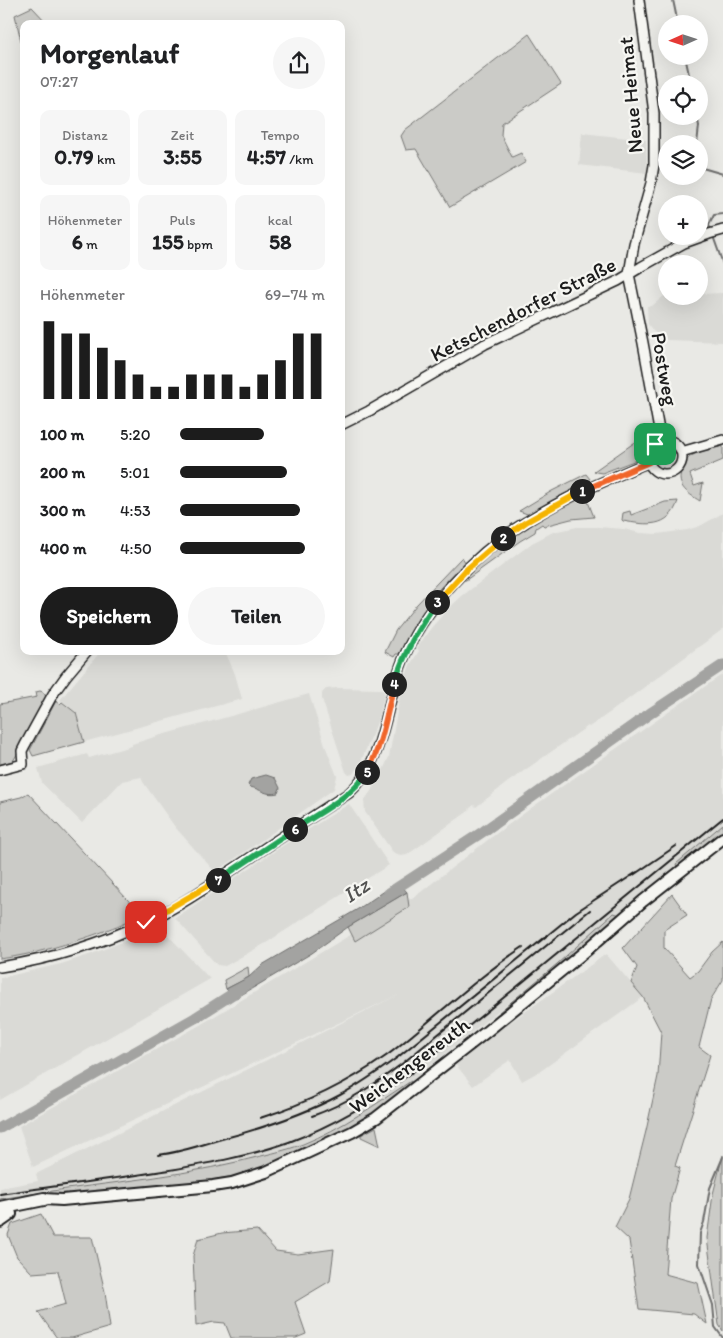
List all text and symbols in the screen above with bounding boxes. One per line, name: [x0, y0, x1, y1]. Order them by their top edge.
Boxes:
north arrow: [658, 15, 708, 65]
map controls: [658, 15, 708, 305]
text: Morgenlauf: [40, 36, 179, 70]
street label: Neue Heimat: [612, 36, 648, 154]
button: share: [273, 37, 325, 89]
text: 07:27: [40, 72, 78, 91]
button: locate: [658, 75, 708, 125]
text: Distanz: [62, 127, 108, 144]
text: Zeit: [171, 127, 194, 144]
text: Tempo: [261, 127, 300, 144]
button: layers: [658, 135, 708, 185]
text: 0.79: [54, 144, 94, 169]
text: 3:55: [163, 144, 202, 169]
text: 4:57: [247, 144, 286, 169]
text: km: [94, 151, 115, 168]
text: /km: [286, 151, 314, 168]
button: +: [658, 195, 708, 245]
text: Höhenmeter: [48, 212, 122, 229]
text: Puls: [170, 212, 195, 229]
text: kcal: [268, 212, 293, 229]
text: 6: [72, 229, 83, 254]
text: 155: [152, 229, 184, 254]
text: 58: [269, 229, 291, 254]
text: m: [83, 236, 98, 253]
text: bpm: [184, 236, 213, 253]
street label: Ketschendorfer Straße: [426, 251, 620, 367]
button: −: [658, 255, 708, 305]
text: Höhenmeter: [40, 285, 125, 304]
text: 69–74 m: [265, 285, 325, 304]
street label: Postweg: [646, 330, 684, 408]
pin: [634, 423, 676, 465]
text: 100 m: [40, 425, 84, 444]
text: 5:20: [120, 425, 151, 444]
icon: arrive: [641, 430, 669, 458]
text: 200 m: [40, 463, 85, 482]
text: 5:01: [120, 463, 150, 482]
pin: 1: [570, 478, 594, 504]
text: 1: [579, 483, 586, 500]
text: 300 m: [40, 501, 86, 520]
text: 4:53: [120, 501, 151, 520]
pin: 2: [490, 526, 516, 550]
text: 2: [500, 530, 507, 547]
text: 400 m: [40, 539, 86, 558]
text: 4:50: [120, 539, 152, 558]
button: Speichern: [40, 587, 178, 645]
button: Teilen: [188, 587, 325, 645]
pin: 3: [424, 590, 450, 614]
text: 3: [434, 594, 441, 611]
pin: 4: [382, 672, 406, 696]
text: 4: [390, 676, 399, 693]
pin: 5: [354, 760, 380, 784]
text: 5: [364, 764, 371, 781]
pin: 6: [282, 816, 308, 842]
text: 6: [292, 821, 299, 838]
pin: 7: [206, 868, 230, 892]
water label: Itz: [337, 870, 376, 909]
text: 7: [215, 872, 222, 889]
pin: [125, 901, 167, 943]
icon: check: [132, 908, 160, 936]
street label: Weichengereuth: [344, 1011, 475, 1119]

